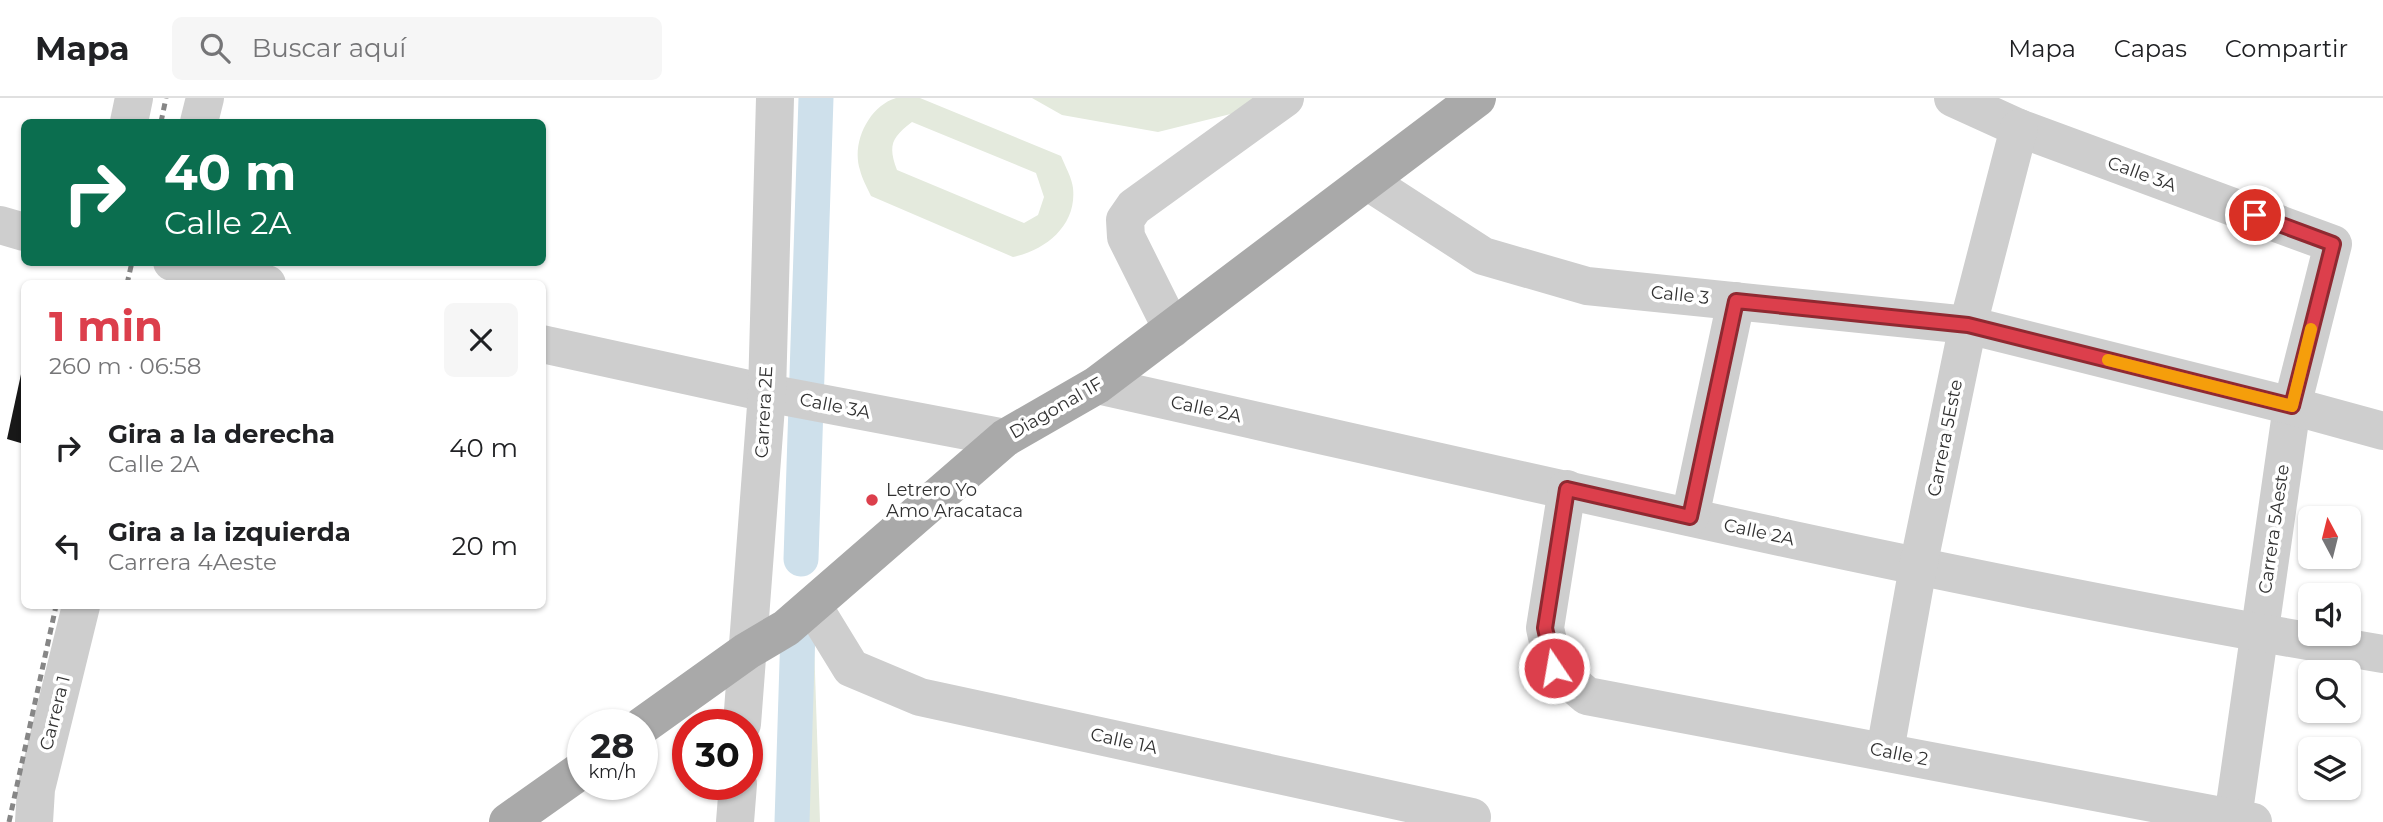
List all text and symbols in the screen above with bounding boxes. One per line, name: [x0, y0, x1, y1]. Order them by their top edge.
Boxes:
search box: [172, 17, 662, 80]
text: Mapa: [35, 28, 130, 68]
icon: search: [196, 29, 234, 67]
text: Buscar aquí: [252, 32, 406, 64]
text: Mapa: [2008, 34, 2076, 63]
text: Capas: [2114, 34, 2187, 63]
text: Compartir: [2225, 34, 2348, 63]
text: 40 m: [164, 143, 296, 202]
icon: right: [49, 147, 140, 238]
street label: Calle 3A: [2105, 151, 2179, 197]
pin: [2225, 185, 2285, 245]
icon: arrive: [2236, 196, 2274, 234]
text: Calle 2A: [164, 203, 291, 242]
street label: Calle 3: [1650, 281, 1710, 309]
text: 1 min: [49, 300, 163, 352]
button: close: [444, 303, 518, 377]
text: 260 m · 06:58: [49, 352, 201, 380]
street label: Carrera 2E: [751, 365, 777, 459]
street label: Diagonal 1F: [1005, 372, 1107, 444]
street label: Carrera 5Este: [1923, 378, 1967, 498]
street label: Calle 3A: [798, 388, 872, 424]
street label: Calle 2A: [1169, 391, 1243, 427]
text: Gira a la derecha: [108, 418, 335, 450]
icon: right: [49, 429, 87, 467]
text: 40 m: [449, 432, 518, 464]
text: Calle 2A: [108, 450, 200, 478]
street label: Carrera 5Aeste: [2254, 463, 2294, 595]
place label: Letrero Yo Amo Aracataca: [886, 479, 1023, 522]
marker: Letrero Yo Amo Aracataca: [864, 492, 880, 508]
north arrow: [2298, 506, 2361, 569]
map controls: [2298, 506, 2361, 800]
street label: Calle 2A: [1722, 514, 1796, 550]
text: Gira a la izquierda: [108, 516, 351, 548]
icon: left: [49, 527, 87, 565]
text: 20 m: [452, 530, 518, 562]
text: Carrera 4Aeste: [108, 548, 277, 576]
button: sound: [2298, 583, 2361, 646]
position arrow: [1517, 631, 1591, 705]
button: search: [2298, 660, 2361, 723]
street label: Carrera 1: [35, 673, 75, 753]
speed limit sign: 30: [672, 709, 763, 800]
street label: Calle 1A: [1088, 723, 1160, 759]
text: 28: [591, 724, 634, 767]
button: layers: [2298, 737, 2361, 800]
street label: Calle 2: [1868, 738, 1930, 770]
text: km/h: [588, 761, 637, 783]

